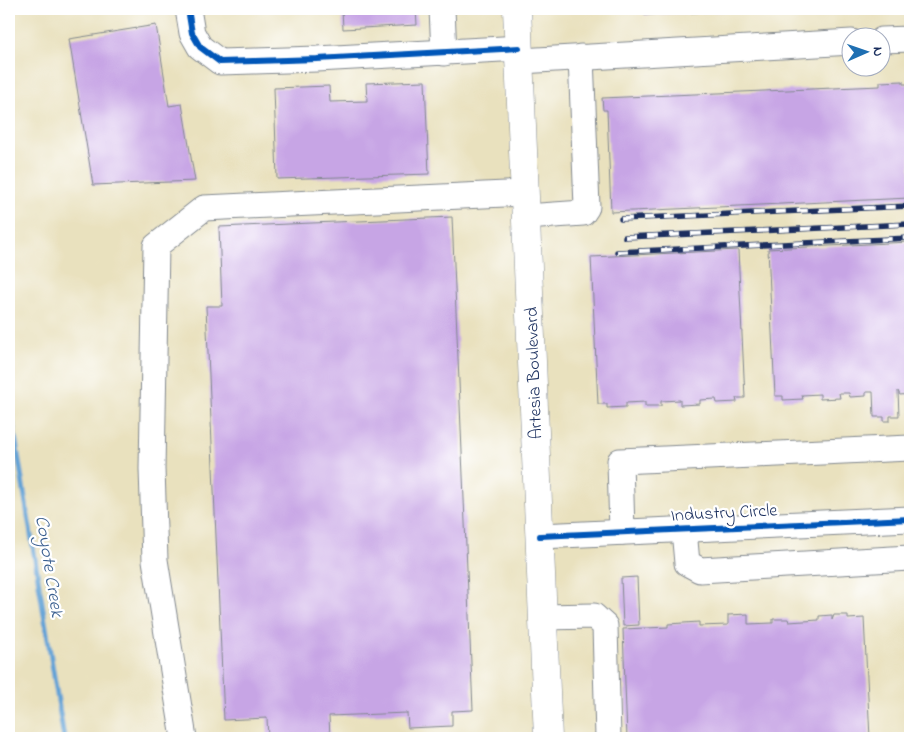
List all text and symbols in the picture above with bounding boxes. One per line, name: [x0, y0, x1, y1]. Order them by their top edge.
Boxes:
north arrow: [842, 28, 892, 78]
text: N: [867, 47, 888, 57]
street label: Artesia Boulevard: [520, 306, 550, 440]
street label: Industry Circle: [670, 498, 779, 530]
water label: Coyote Creek: [27, 514, 70, 620]

